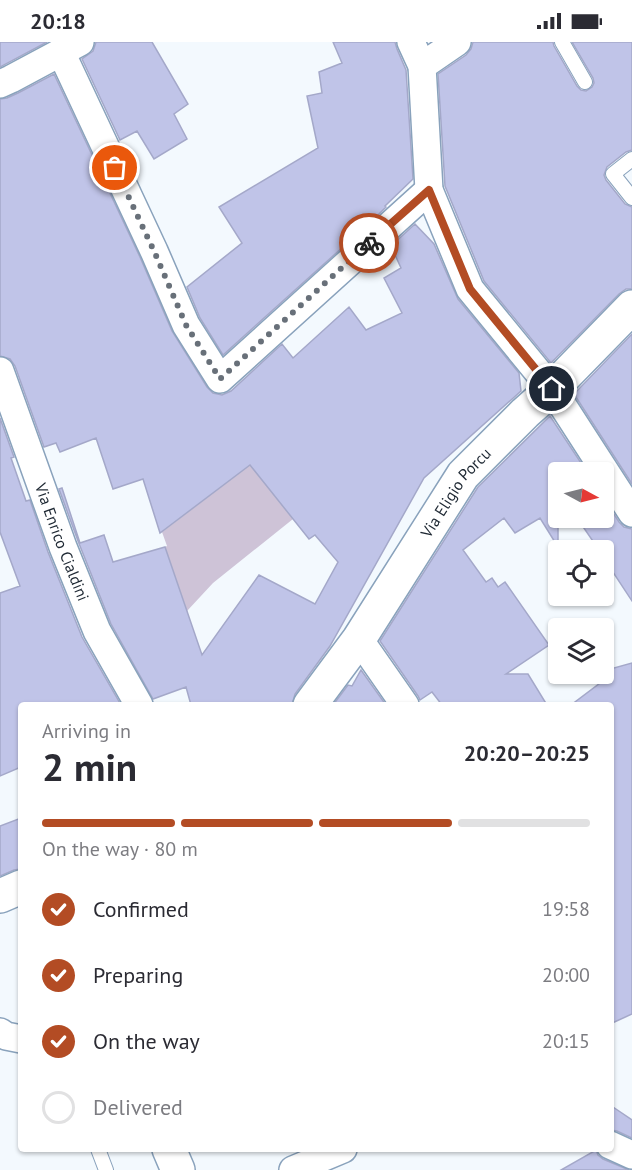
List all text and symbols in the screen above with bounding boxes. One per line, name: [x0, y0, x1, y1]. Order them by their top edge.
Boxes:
text: 20:18: [30, 7, 86, 35]
pin: [89, 142, 140, 193]
icon: bag: [98, 151, 131, 184]
courier: [339, 213, 399, 273]
icon: bike: [353, 227, 386, 260]
pin: [526, 363, 577, 414]
icon: home: [535, 372, 568, 405]
street label: Via Eligio Porcu: [415, 443, 495, 542]
north arrow: [548, 462, 614, 528]
map controls: [548, 462, 614, 684]
street label: Via Enrico Cialdini: [31, 479, 94, 604]
button: locate: [548, 540, 614, 606]
button: layers: [548, 618, 614, 684]
text: Arriving in: [42, 718, 131, 744]
text: 20:20–20:25: [464, 739, 590, 767]
text: 2 min: [42, 741, 137, 792]
text: On the way · 80 m: [42, 836, 198, 862]
icon: check: [42, 893, 75, 926]
text: Confirmed: [93, 895, 189, 923]
text: 19:58: [542, 896, 590, 922]
icon: check: [42, 959, 75, 992]
text: Preparing: [93, 961, 183, 989]
text: 20:00: [542, 962, 590, 988]
icon: check: [42, 1025, 75, 1058]
text: On the way: [93, 1027, 200, 1055]
text: 20:15: [542, 1028, 590, 1054]
text: Delivered: [93, 1093, 183, 1121]

